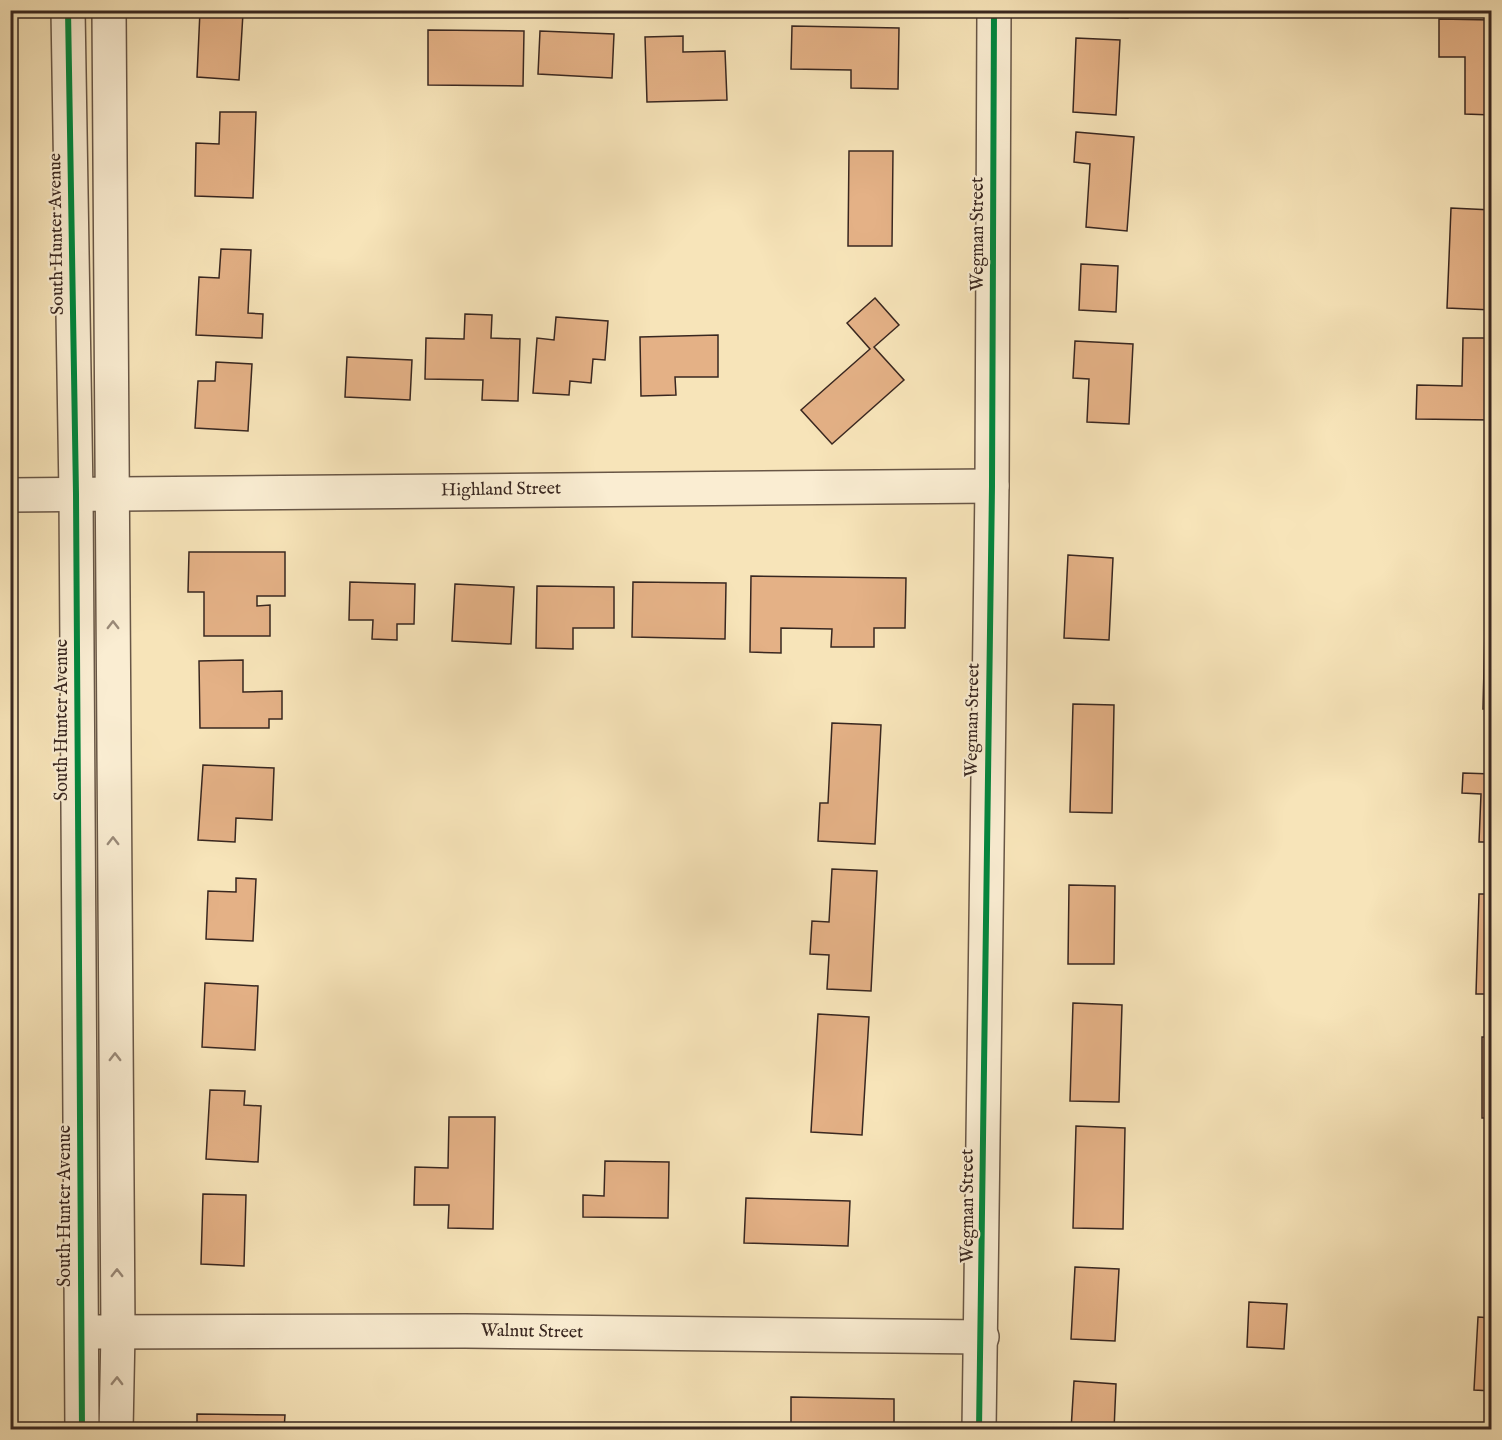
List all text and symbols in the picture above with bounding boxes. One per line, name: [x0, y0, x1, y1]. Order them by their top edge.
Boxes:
street label: South Hunter Avenue: [44, 153, 70, 315]
street label: Wegman Street: [967, 177, 990, 291]
street label: Highland Street: [441, 477, 561, 503]
one-way arrow: [107, 621, 119, 630]
street label: South Hunter Avenue: [51, 639, 74, 801]
street label: Wegman Street: [961, 663, 985, 777]
one-way arrow: [107, 837, 119, 846]
one-way arrow: [109, 1053, 121, 1062]
street label: South Hunter Avenue: [54, 1125, 77, 1287]
street label: Wegman Street: [957, 1149, 980, 1263]
one-way arrow: [111, 1269, 123, 1278]
street label: Walnut Street: [481, 1320, 583, 1344]
one-way arrow: [111, 1376, 123, 1385]

